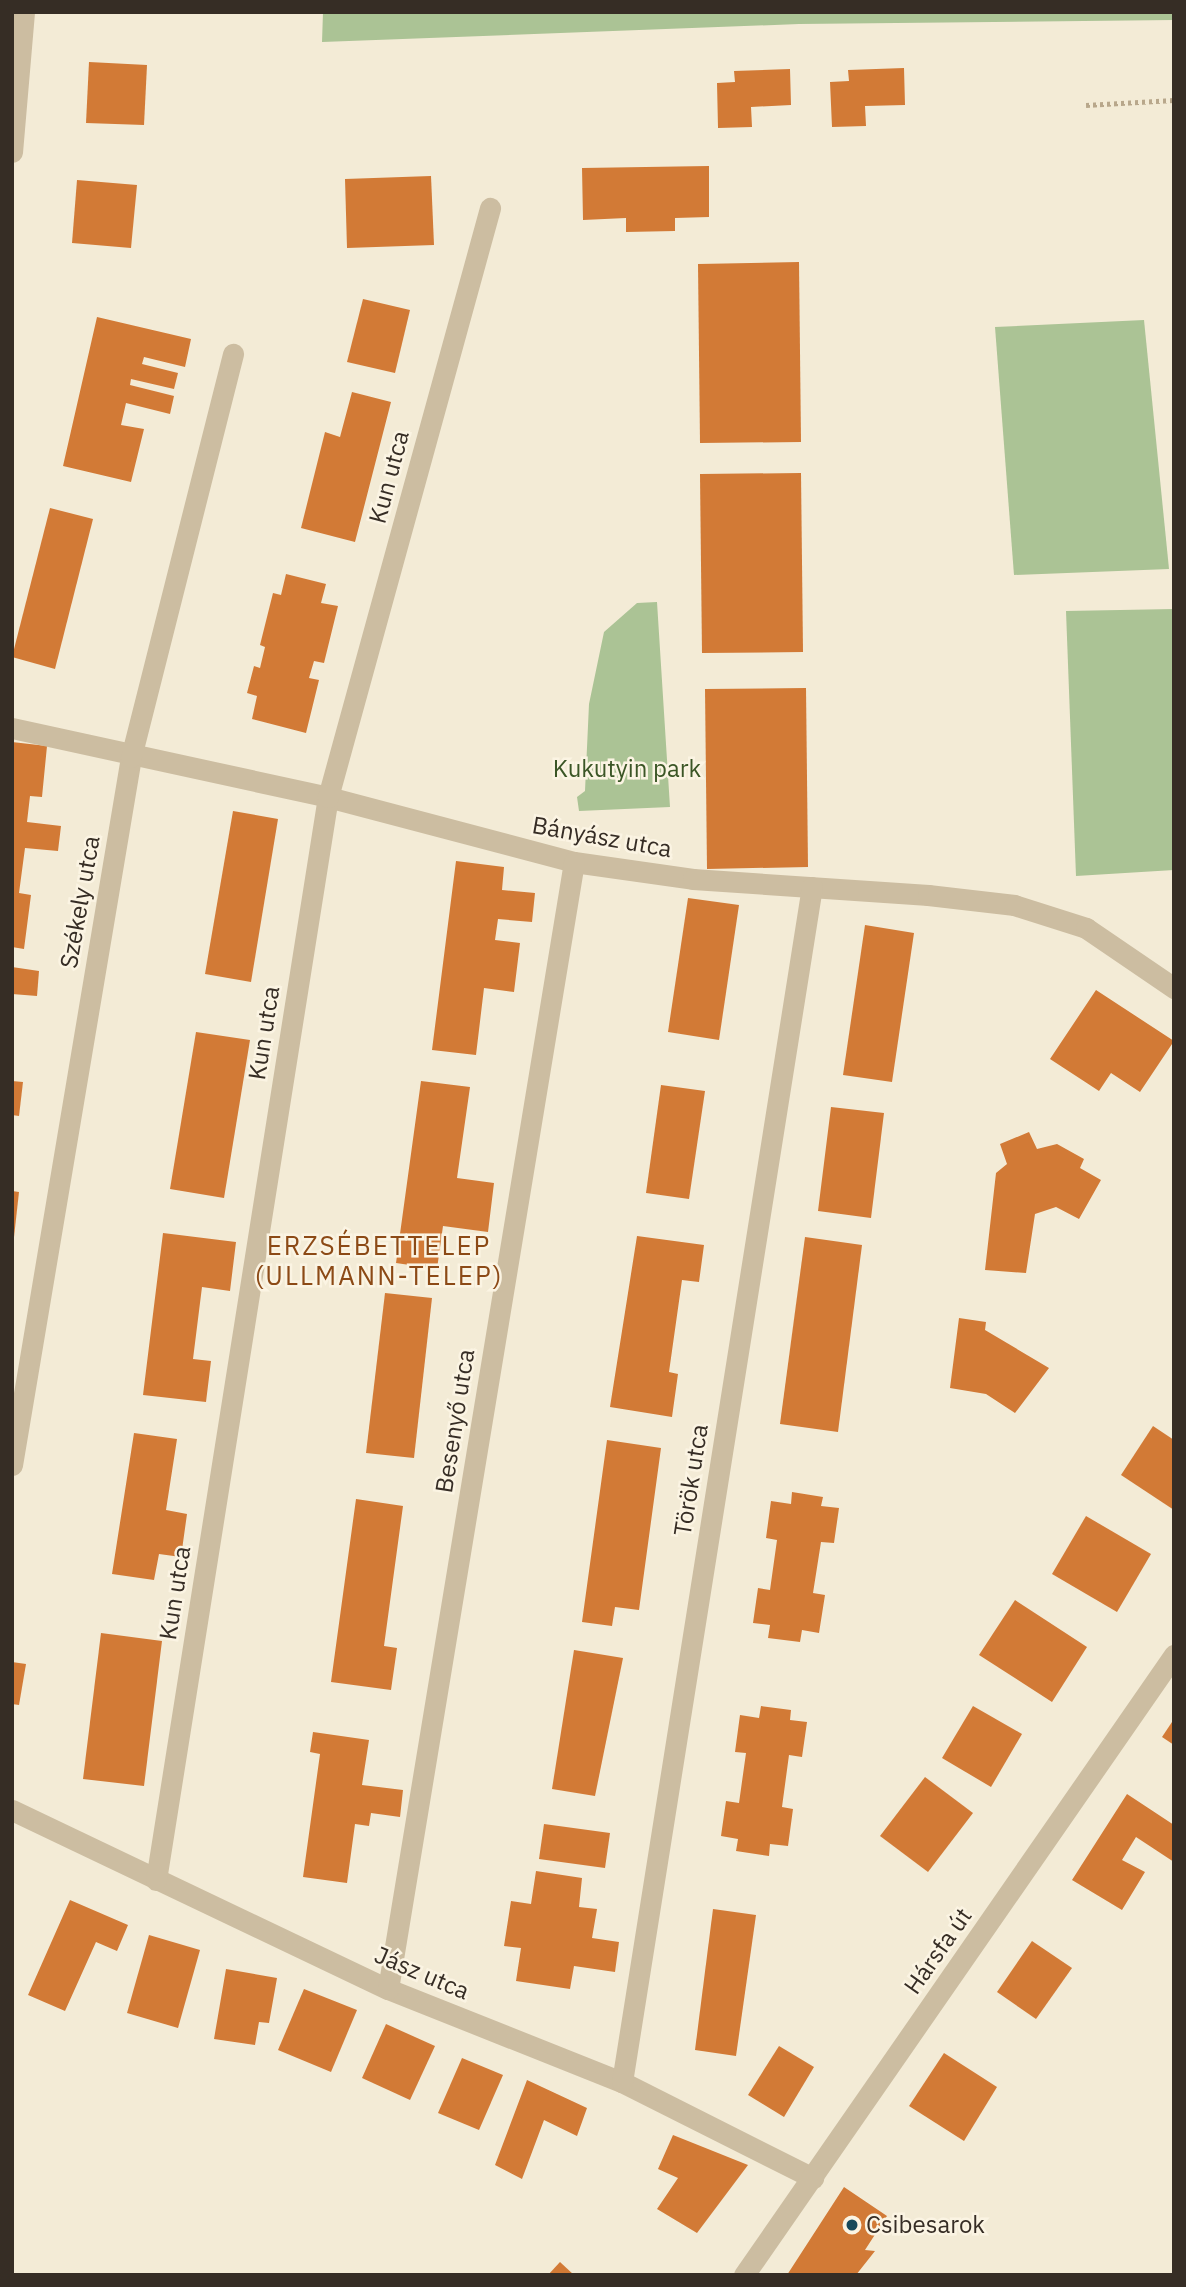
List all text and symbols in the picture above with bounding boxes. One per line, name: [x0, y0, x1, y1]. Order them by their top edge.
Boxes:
street label: Kun utca: [363, 428, 415, 526]
park label: Kukutyin park: [553, 755, 701, 783]
street label: Bányász utca: [530, 811, 674, 863]
street label: Székely utca: [54, 833, 106, 971]
street label: Kun utca: [242, 984, 286, 1082]
district label: ERZSÉBETTELEP (ULLMANN-TELEP): [257, 1230, 501, 1292]
street label: Besenyő utca: [429, 1347, 481, 1495]
street label: Török utca: [668, 1422, 714, 1538]
street label: Kun utca: [153, 1544, 197, 1642]
street label: Hársfa út: [898, 1902, 978, 2000]
street label: Jász utca: [370, 1940, 474, 2006]
place label: Csibesarok: [866, 2211, 985, 2239]
marker: Csibesarok: [844, 2217, 860, 2233]

